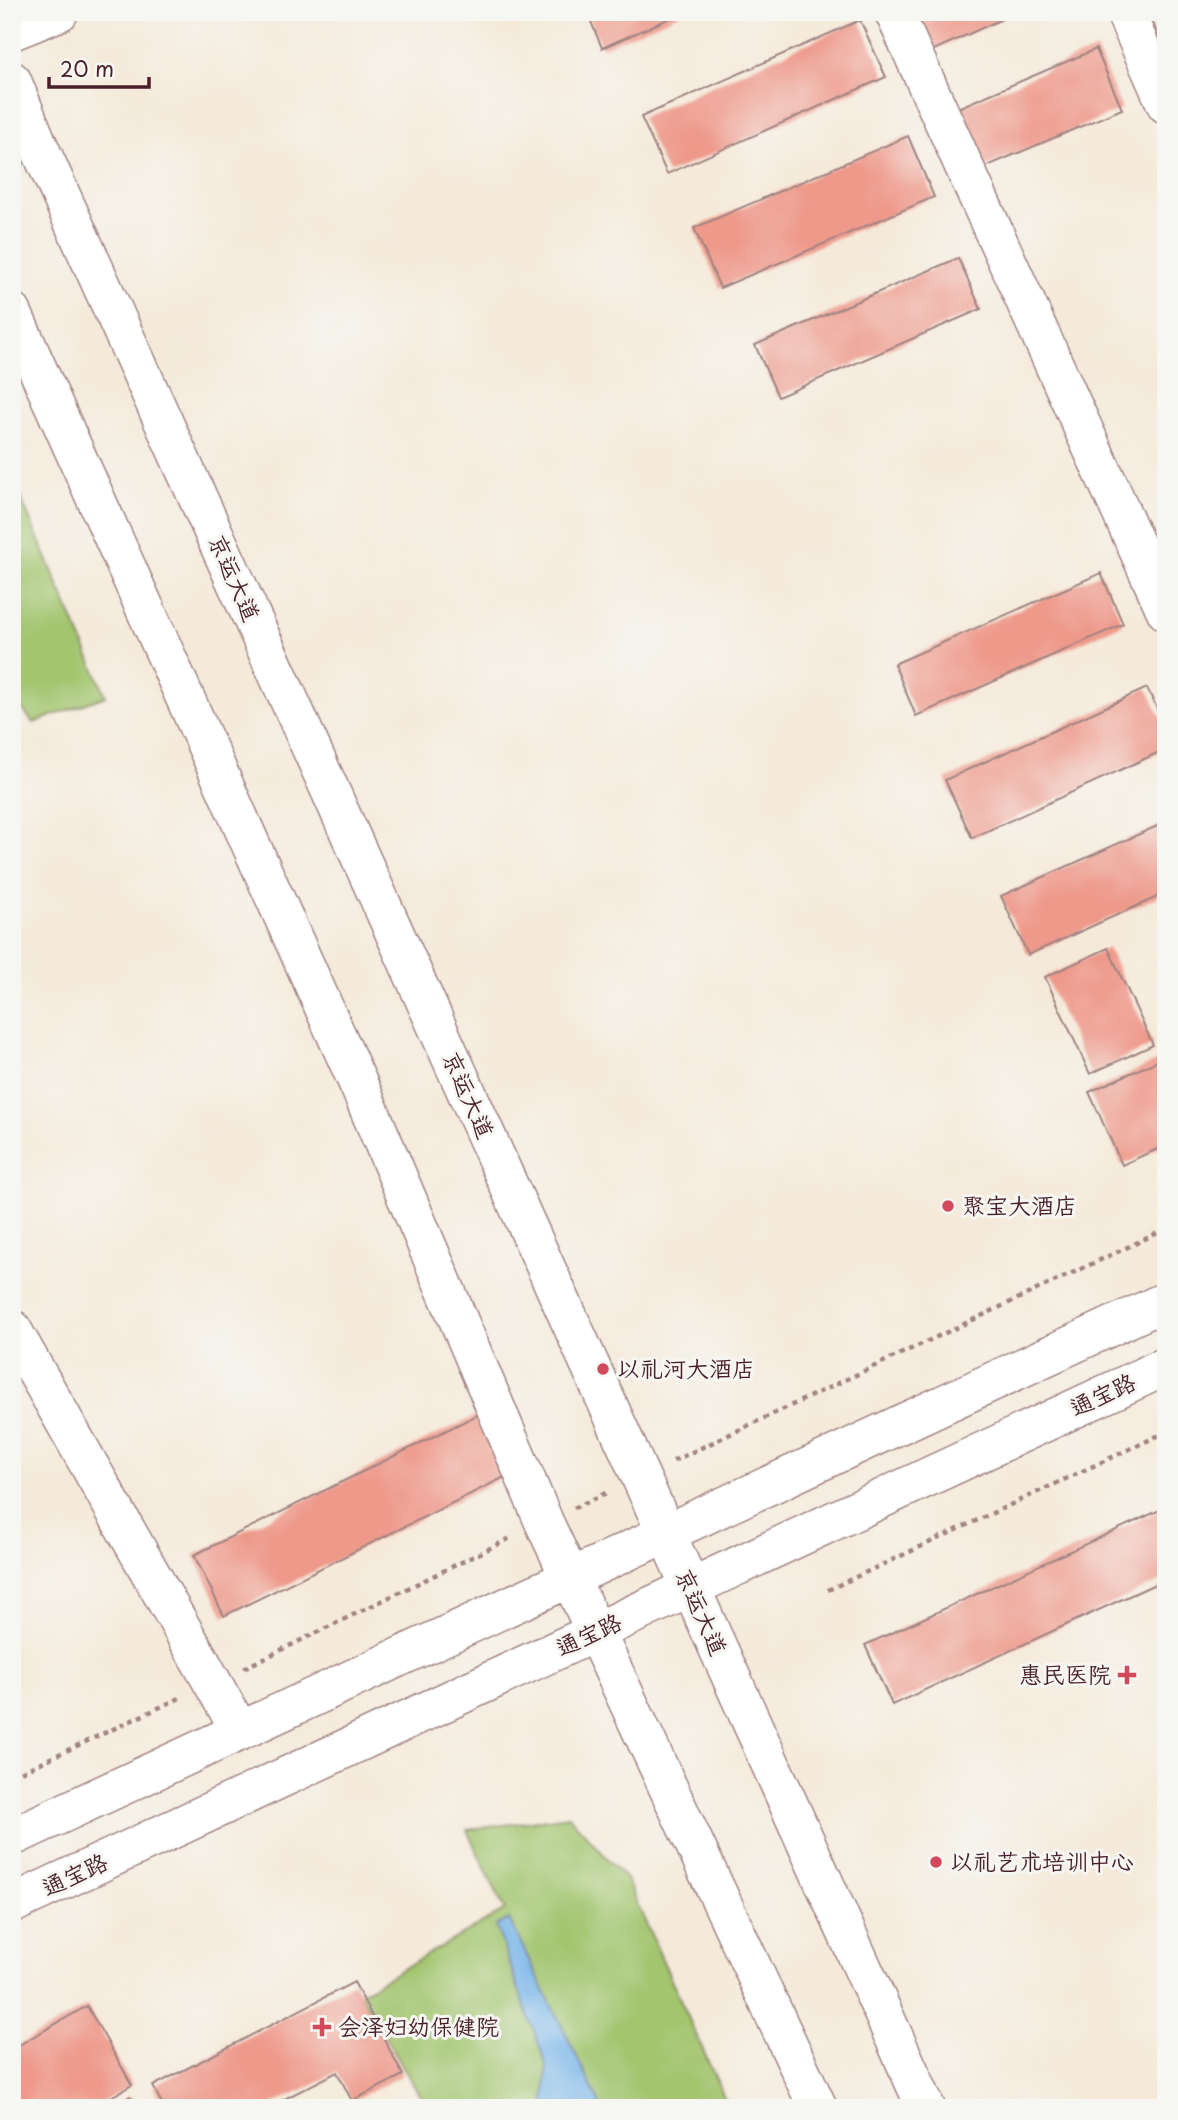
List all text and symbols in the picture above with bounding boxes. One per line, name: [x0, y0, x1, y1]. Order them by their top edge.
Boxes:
scale bar: [49, 46, 149, 90]
text: 20 m: [60, 52, 114, 84]
street label: 京运大道: [201, 528, 270, 627]
street label: 京运大道: [435, 1045, 504, 1144]
place label: 聚宝大酒店: [962, 1187, 1077, 1222]
marker: 聚宝大酒店: [940, 1198, 956, 1214]
place label: 以礼河大酒店: [617, 1350, 755, 1385]
marker: 以礼河大酒店: [595, 1361, 611, 1377]
street label: 通宝路: [1064, 1363, 1141, 1424]
street label: 京运大道: [668, 1562, 737, 1661]
street label: 通宝路: [550, 1603, 627, 1664]
place label: 惠民医院: [1019, 1656, 1111, 1691]
marker: 惠民医院: [1117, 1665, 1137, 1685]
street label: 通宝路: [36, 1843, 113, 1904]
place label: 以礼艺术培训中心: [950, 1843, 1134, 1878]
marker: 以礼艺术培训中心: [928, 1854, 944, 1870]
place label: 会泽妇幼保健院: [338, 2008, 499, 2043]
marker: 会泽妇幼保健院: [312, 2017, 332, 2037]

